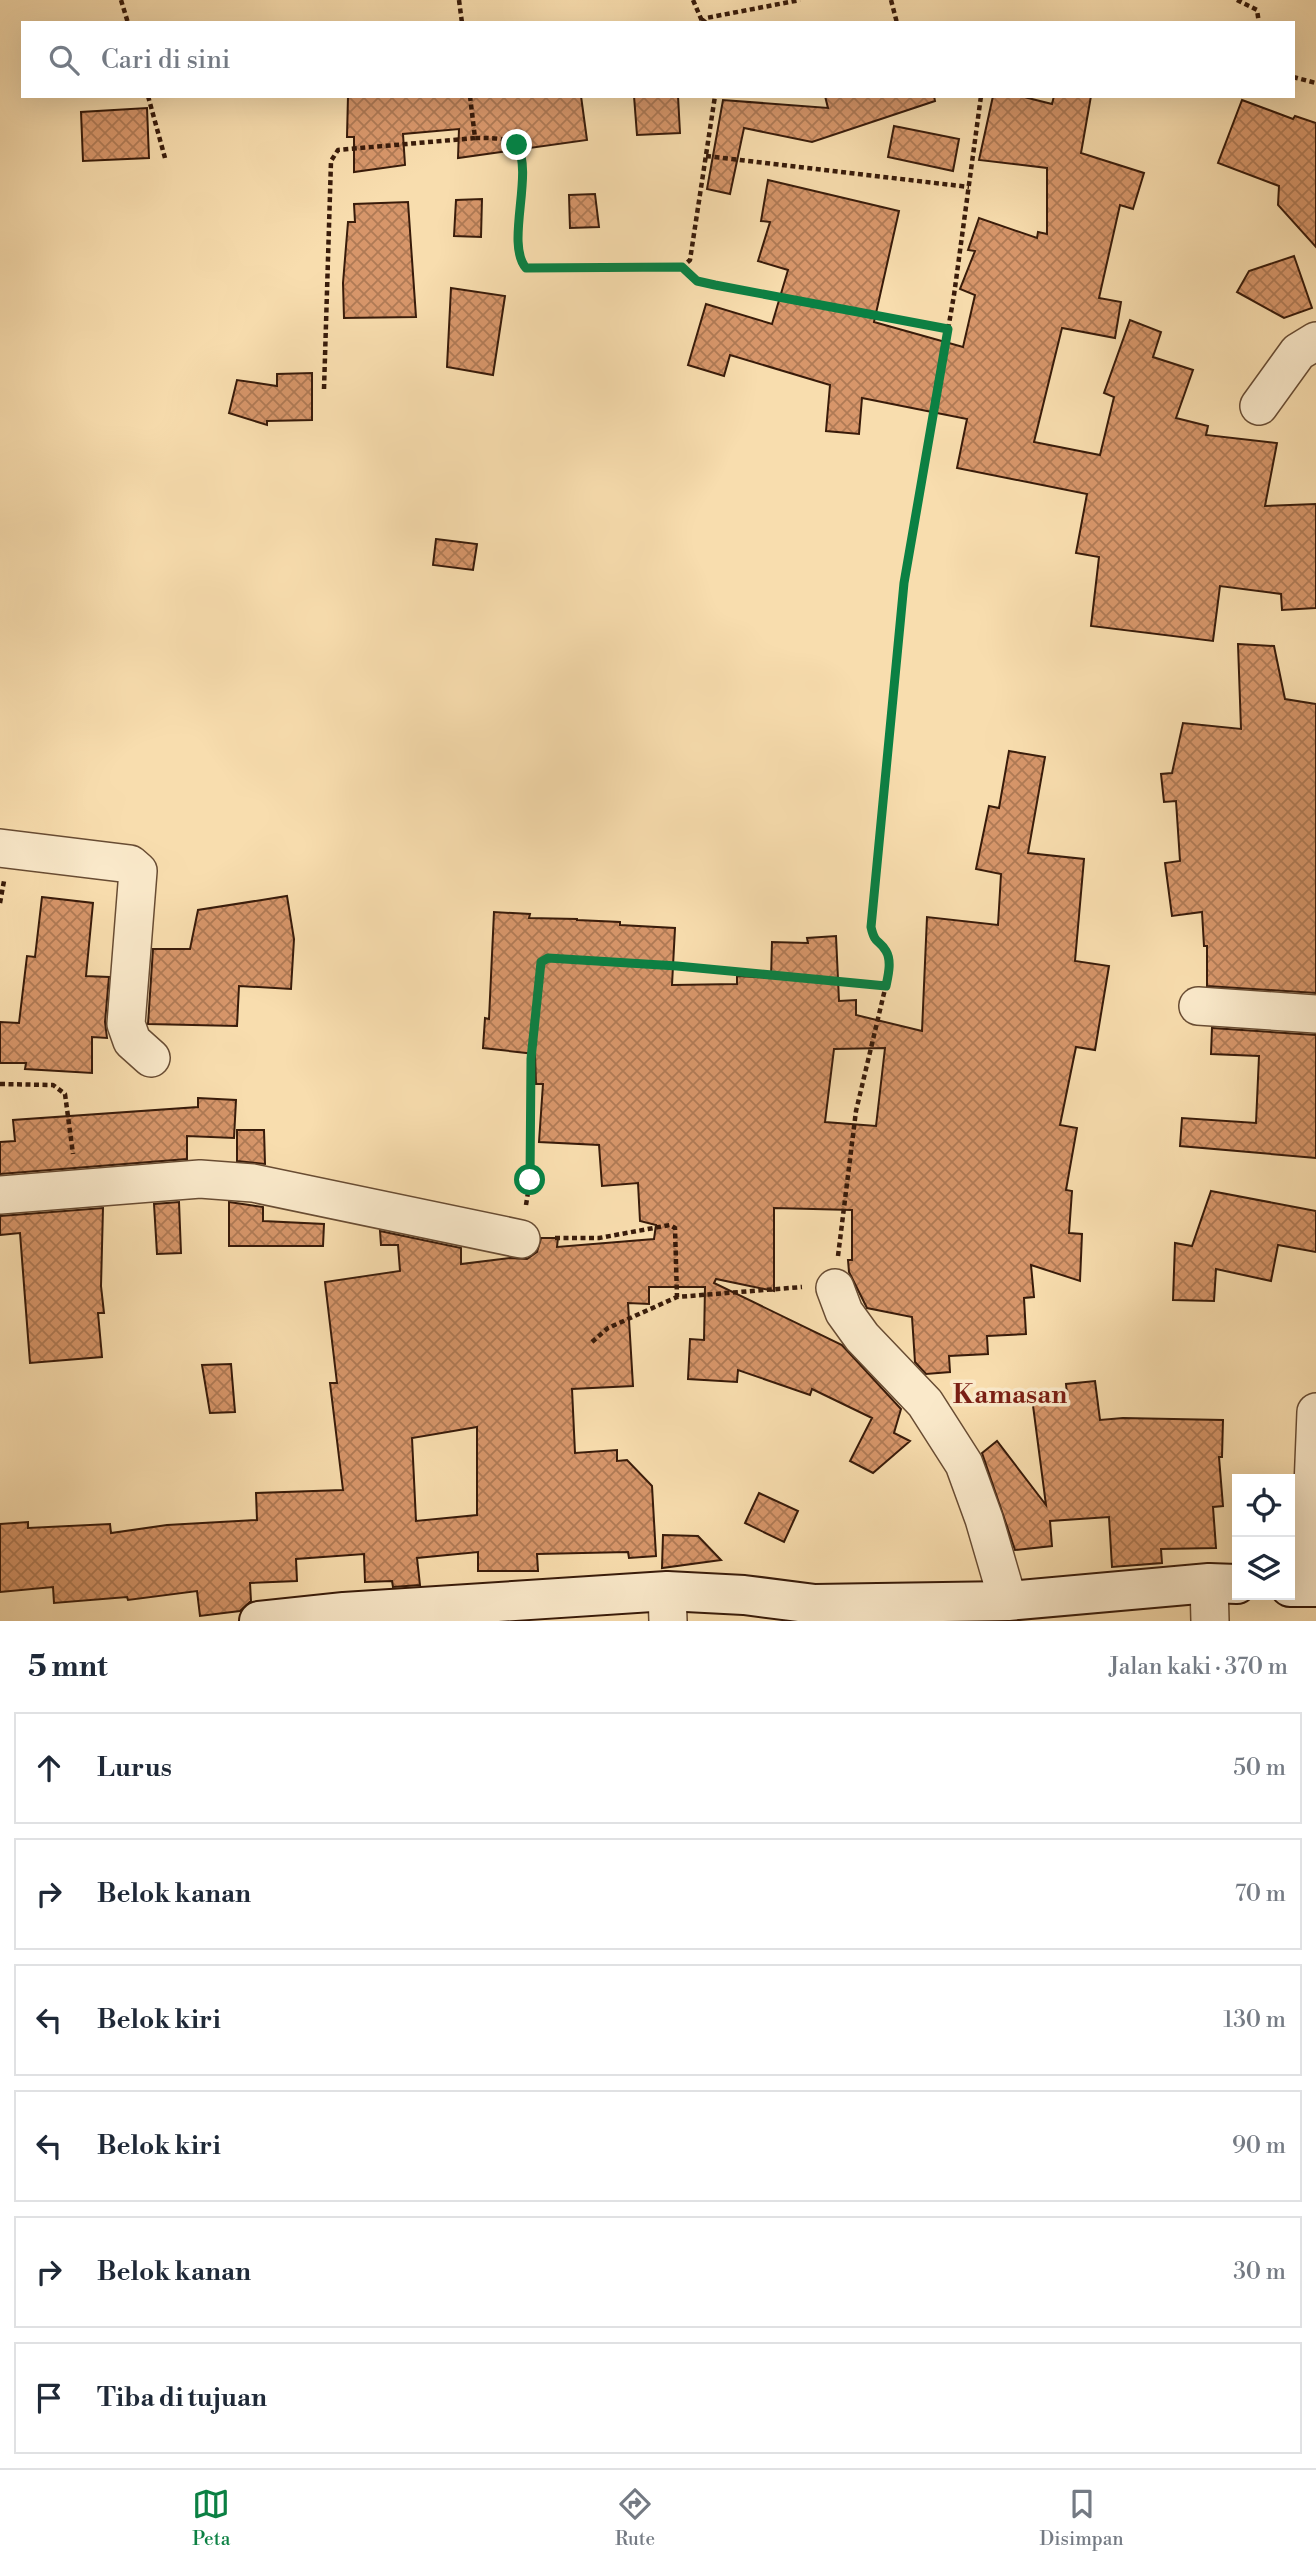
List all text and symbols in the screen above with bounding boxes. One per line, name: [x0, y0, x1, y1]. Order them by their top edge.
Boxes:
search box: [21, 21, 1295, 98]
icon: search: [45, 41, 83, 79]
text: Cari di sini: [101, 44, 230, 76]
route end: [501, 129, 532, 160]
route start: [514, 1164, 545, 1195]
district label: Kamasan: [953, 1379, 1067, 1411]
map controls: [1232, 1474, 1295, 1600]
button: locate: [1232, 1474, 1295, 1537]
button: layers: [1232, 1537, 1295, 1600]
text: 5 mnt: [28, 1648, 108, 1686]
text: Jalan kaki · 370 m: [1109, 1653, 1288, 1681]
icon: ahead: [30, 1749, 68, 1787]
text: Lurus: [97, 1752, 172, 1784]
text: 50 m: [1233, 1754, 1286, 1782]
icon: right: [30, 1875, 68, 1913]
text: Belok kanan: [97, 1878, 251, 1910]
text: 70 m: [1235, 1880, 1286, 1908]
icon: left: [30, 2001, 68, 2039]
text: Belok kiri: [97, 2004, 221, 2036]
text: 130 m: [1223, 2006, 1286, 2034]
icon: left: [30, 2127, 68, 2165]
text: Belok kiri: [97, 2130, 221, 2162]
text: 90 m: [1232, 2132, 1286, 2160]
icon: right: [30, 2253, 68, 2291]
text: Belok kanan: [97, 2256, 251, 2288]
text: 30 m: [1233, 2258, 1286, 2286]
icon: arrive: [30, 2379, 68, 2417]
text: Tiba di tujuan: [97, 2382, 267, 2414]
tab: Peta: [192, 2485, 230, 2551]
tab: Rute: [615, 2485, 655, 2551]
tab: Disimpan: [1040, 2485, 1124, 2551]

